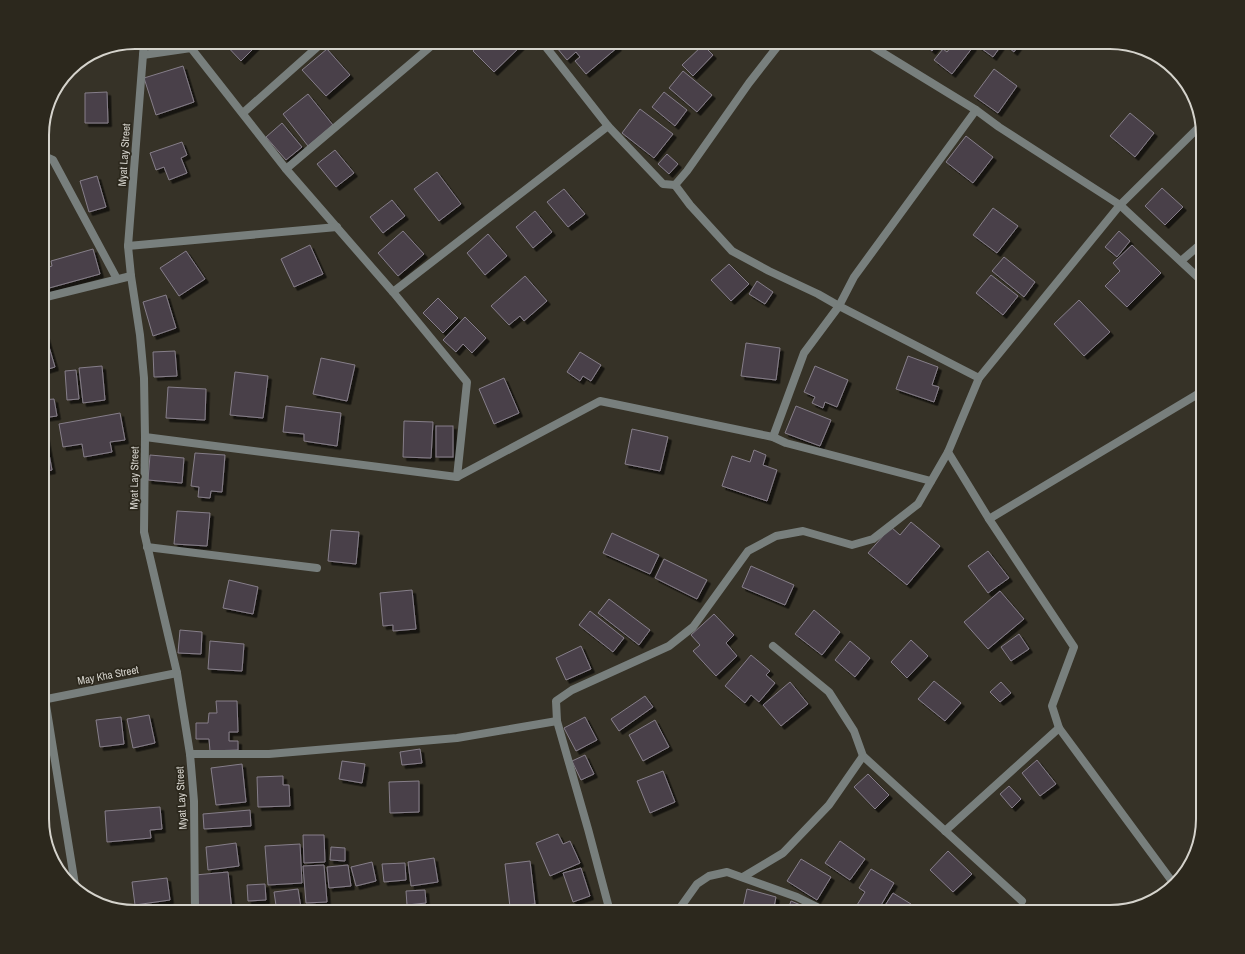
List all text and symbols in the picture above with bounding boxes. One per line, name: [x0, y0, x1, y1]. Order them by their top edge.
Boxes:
street label: Myat Lay Street: [115, 123, 133, 187]
street label: Myat Lay Street: [126, 446, 142, 510]
street label: May Kha Street: [76, 662, 140, 688]
street label: Myat Lay Street: [172, 766, 190, 830]

